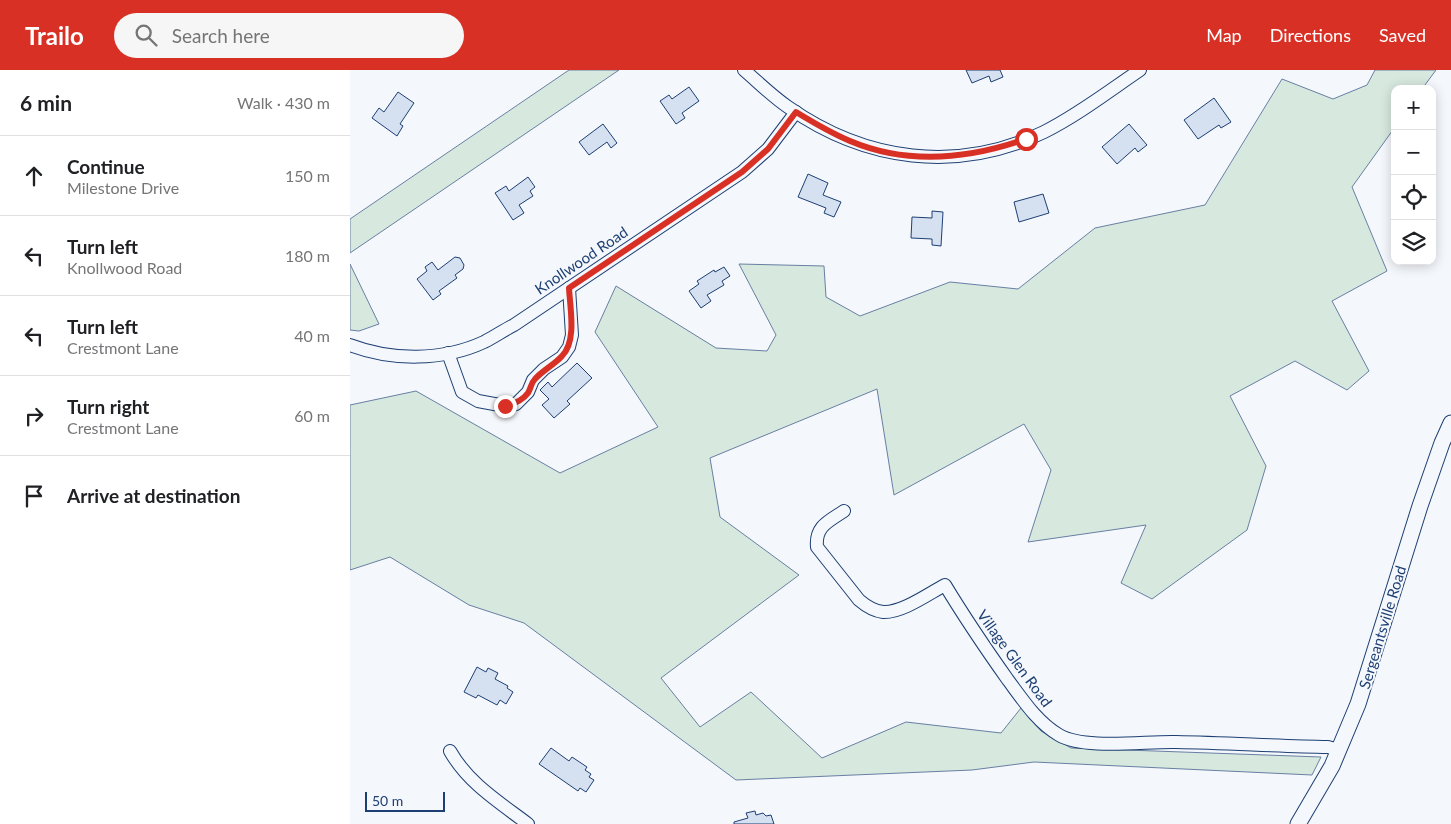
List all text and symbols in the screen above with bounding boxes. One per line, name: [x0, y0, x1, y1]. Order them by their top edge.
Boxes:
search box: [114, 13, 464, 58]
text: Trailo: [25, 21, 84, 50]
icon: search: [132, 21, 160, 49]
text: Search here: [172, 24, 270, 47]
text: Map: [1206, 24, 1242, 46]
text: Directions: [1270, 24, 1351, 46]
text: Saved: [1379, 24, 1426, 46]
map controls: [1391, 85, 1436, 265]
button: +: [1391, 85, 1436, 130]
text: 6 min: [20, 90, 72, 115]
text: Walk · 430 m: [237, 93, 330, 112]
route start: [1015, 128, 1038, 151]
button: −: [1391, 130, 1436, 175]
text: Continue: [67, 155, 145, 178]
icon: ahead: [20, 162, 48, 190]
text: 150 m: [285, 166, 330, 185]
button: locate: [1391, 175, 1436, 220]
text: Milestone Drive: [67, 178, 179, 197]
button: layers: [1391, 220, 1436, 265]
street label: Knollwood Road: [531, 222, 631, 298]
text: Turn left: [67, 235, 138, 258]
icon: left: [20, 242, 48, 270]
text: 180 m: [285, 246, 330, 265]
text: Knollwood Road: [67, 258, 182, 277]
text: Turn left: [67, 315, 138, 338]
icon: left: [20, 322, 48, 350]
text: 40 m: [294, 326, 330, 345]
text: Crestmont Lane: [67, 338, 179, 357]
text: Turn right: [67, 395, 149, 418]
route end: [494, 395, 517, 418]
icon: right: [20, 402, 48, 430]
text: 60 m: [294, 406, 330, 425]
text: Crestmont Lane: [67, 418, 179, 437]
icon: arrive: [20, 482, 48, 510]
text: Arrive at destination: [67, 484, 240, 507]
street label: Sergeantsville Road: [1355, 563, 1409, 691]
street label: Village Glen Road: [974, 606, 1056, 710]
scale bar: [365, 789, 445, 812]
text: 50 m: [372, 792, 403, 809]

